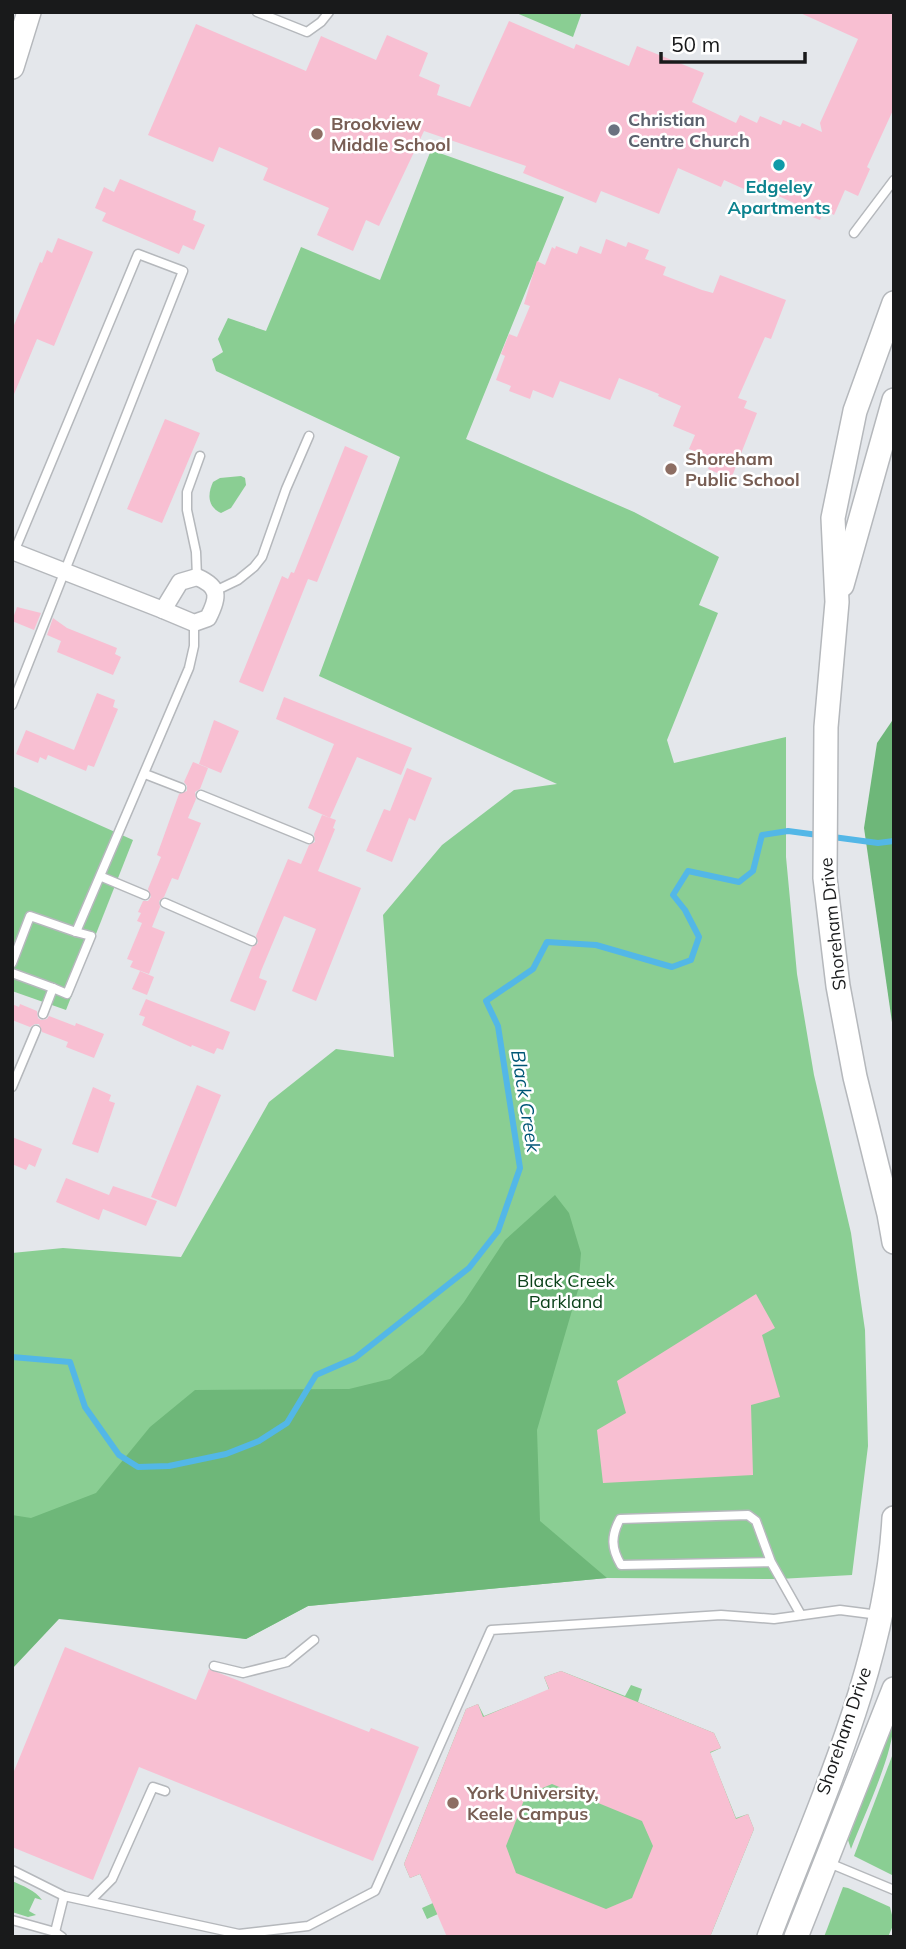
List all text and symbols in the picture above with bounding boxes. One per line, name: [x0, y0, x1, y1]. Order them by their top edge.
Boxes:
scale bar: [661, 21, 804, 65]
text: 50 m: [671, 31, 720, 57]
place label: Christian Centre Church: [628, 108, 750, 152]
place label: Brookview Middle School: [331, 112, 451, 156]
marker: Christian Centre Church: [606, 122, 622, 138]
marker: Brookview Middle School: [309, 126, 325, 142]
marker: Edgeley Apartments: [771, 157, 787, 173]
place label: Edgeley Apartments: [728, 175, 830, 219]
place label: Shoreham Public School: [685, 447, 800, 491]
marker: Shoreham Public School: [663, 461, 679, 477]
street label: Shoreham Drive: [814, 856, 851, 992]
water label: Black Creek: [506, 1048, 546, 1155]
park label: Black Creek Parkland: [517, 1269, 616, 1313]
street label: Shoreham Drive: [811, 1664, 876, 1798]
place label: York University, Keele Campus: [466, 1781, 599, 1825]
marker: York University, Keele Campus: [445, 1795, 461, 1811]

